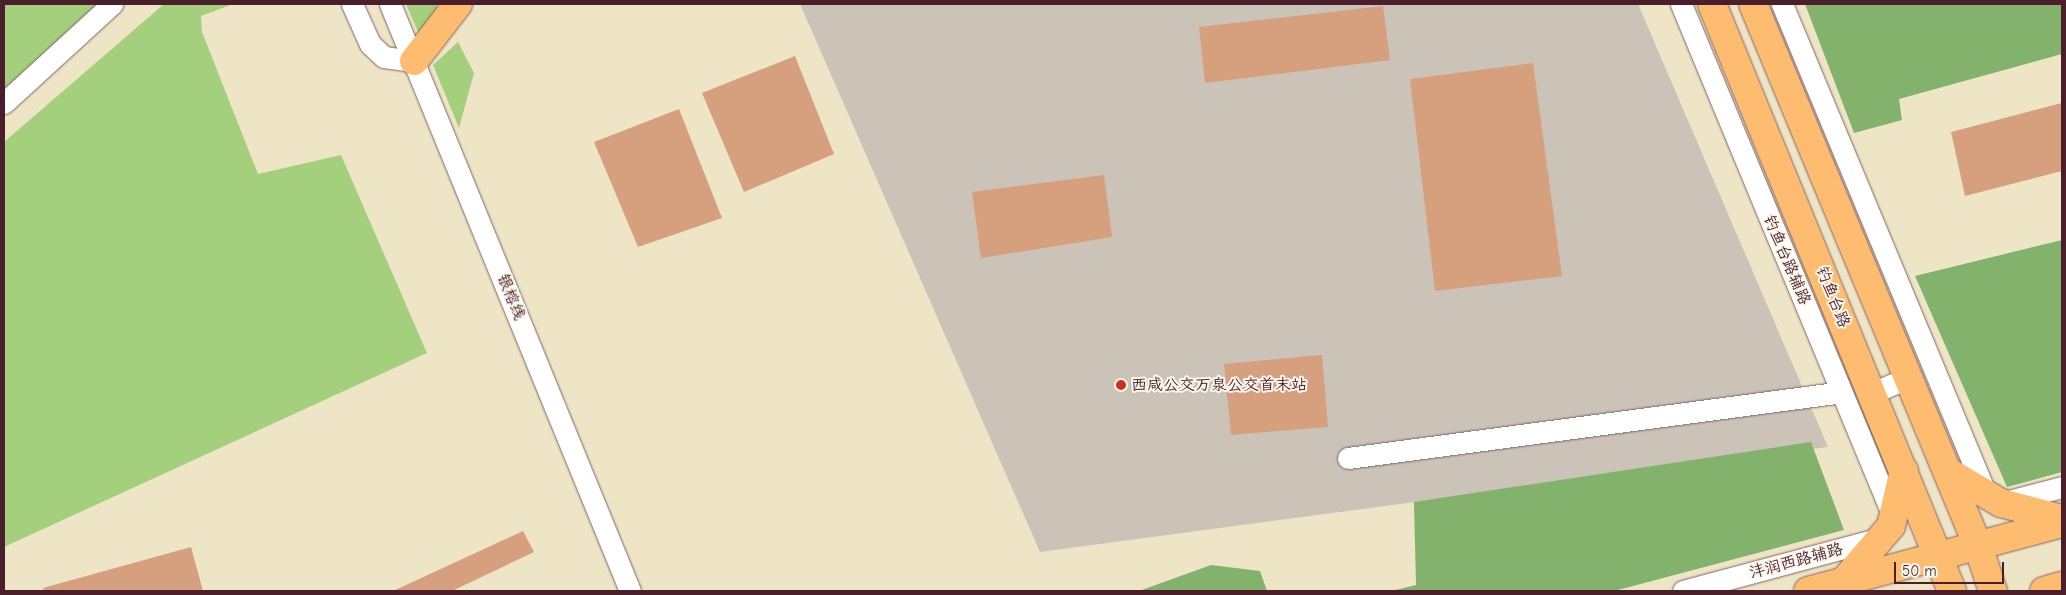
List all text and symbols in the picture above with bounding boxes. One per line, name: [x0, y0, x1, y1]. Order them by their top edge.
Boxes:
street label: 钓鱼台路辅路: [1759, 212, 1815, 308]
street label: 钓鱼台路: [1812, 264, 1854, 330]
street label: 银榕线: [493, 271, 529, 323]
place label: 西咸公交万泉公交首末站: [1131, 375, 1307, 395]
marker: 西咸公交万泉公交首末站: [1115, 379, 1127, 391]
street label: 沣润西路辅路: [1747, 539, 1845, 583]
scale bar: [1896, 552, 2006, 584]
text: 50 m: [1902, 562, 1937, 580]

